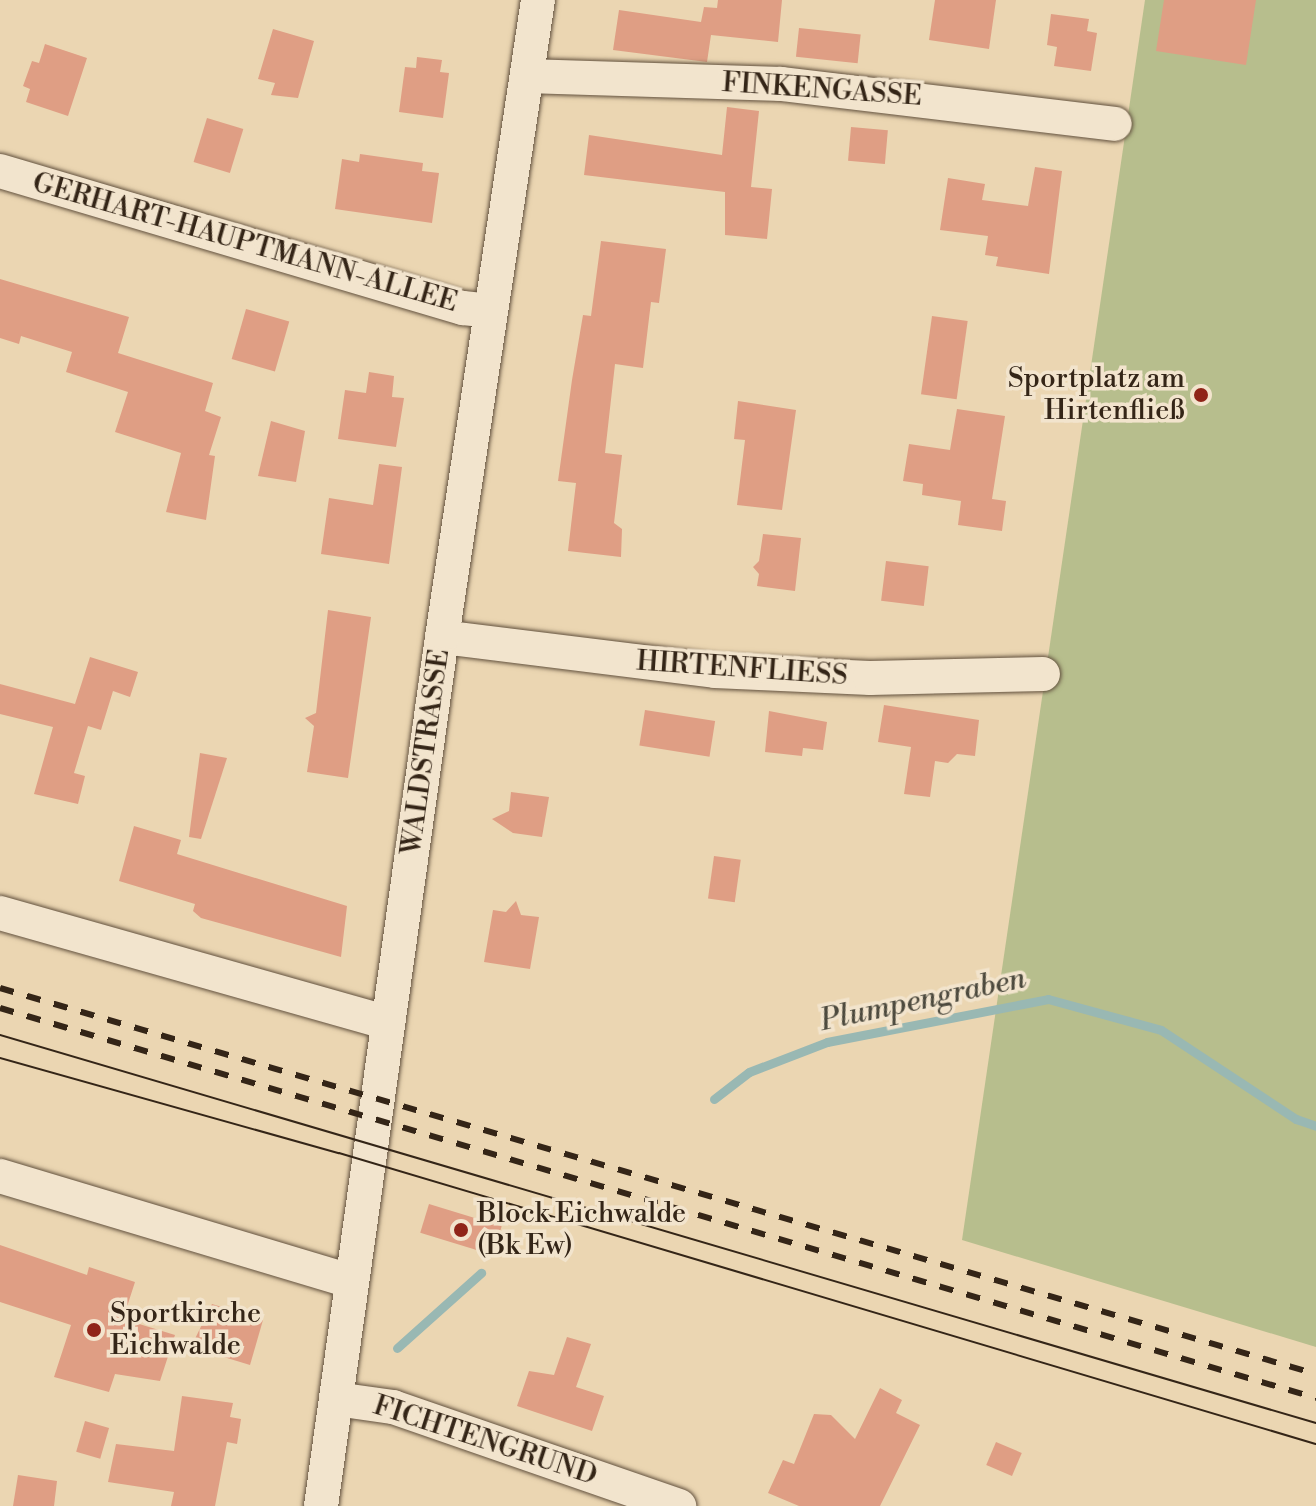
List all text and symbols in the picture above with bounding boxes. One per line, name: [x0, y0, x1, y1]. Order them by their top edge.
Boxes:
street label: FINKENGASSE: [721, 66, 923, 114]
street label: GERHART-HAUPTMANN-ALLEE: [29, 166, 461, 320]
place label: Sportplatz am Hirtenfließ: [1008, 362, 1185, 428]
marker: Sportplatz am Hirtenfließ: [1192, 386, 1210, 404]
street label: HIRTENFLIESS: [635, 645, 849, 693]
street label: WALDSTRASSE: [395, 647, 457, 857]
water label: Plumpengraben: [817, 961, 1029, 1039]
place label: Block Eichwalde (Bk Ew): [477, 1197, 686, 1263]
marker: Block Eichwalde (Bk Ew): [452, 1221, 470, 1239]
place label: Sportkirche Eichwalde: [110, 1297, 261, 1363]
marker: Sportkirche Eichwalde: [85, 1321, 103, 1339]
street label: FICHTENGRUND: [369, 1389, 601, 1493]

